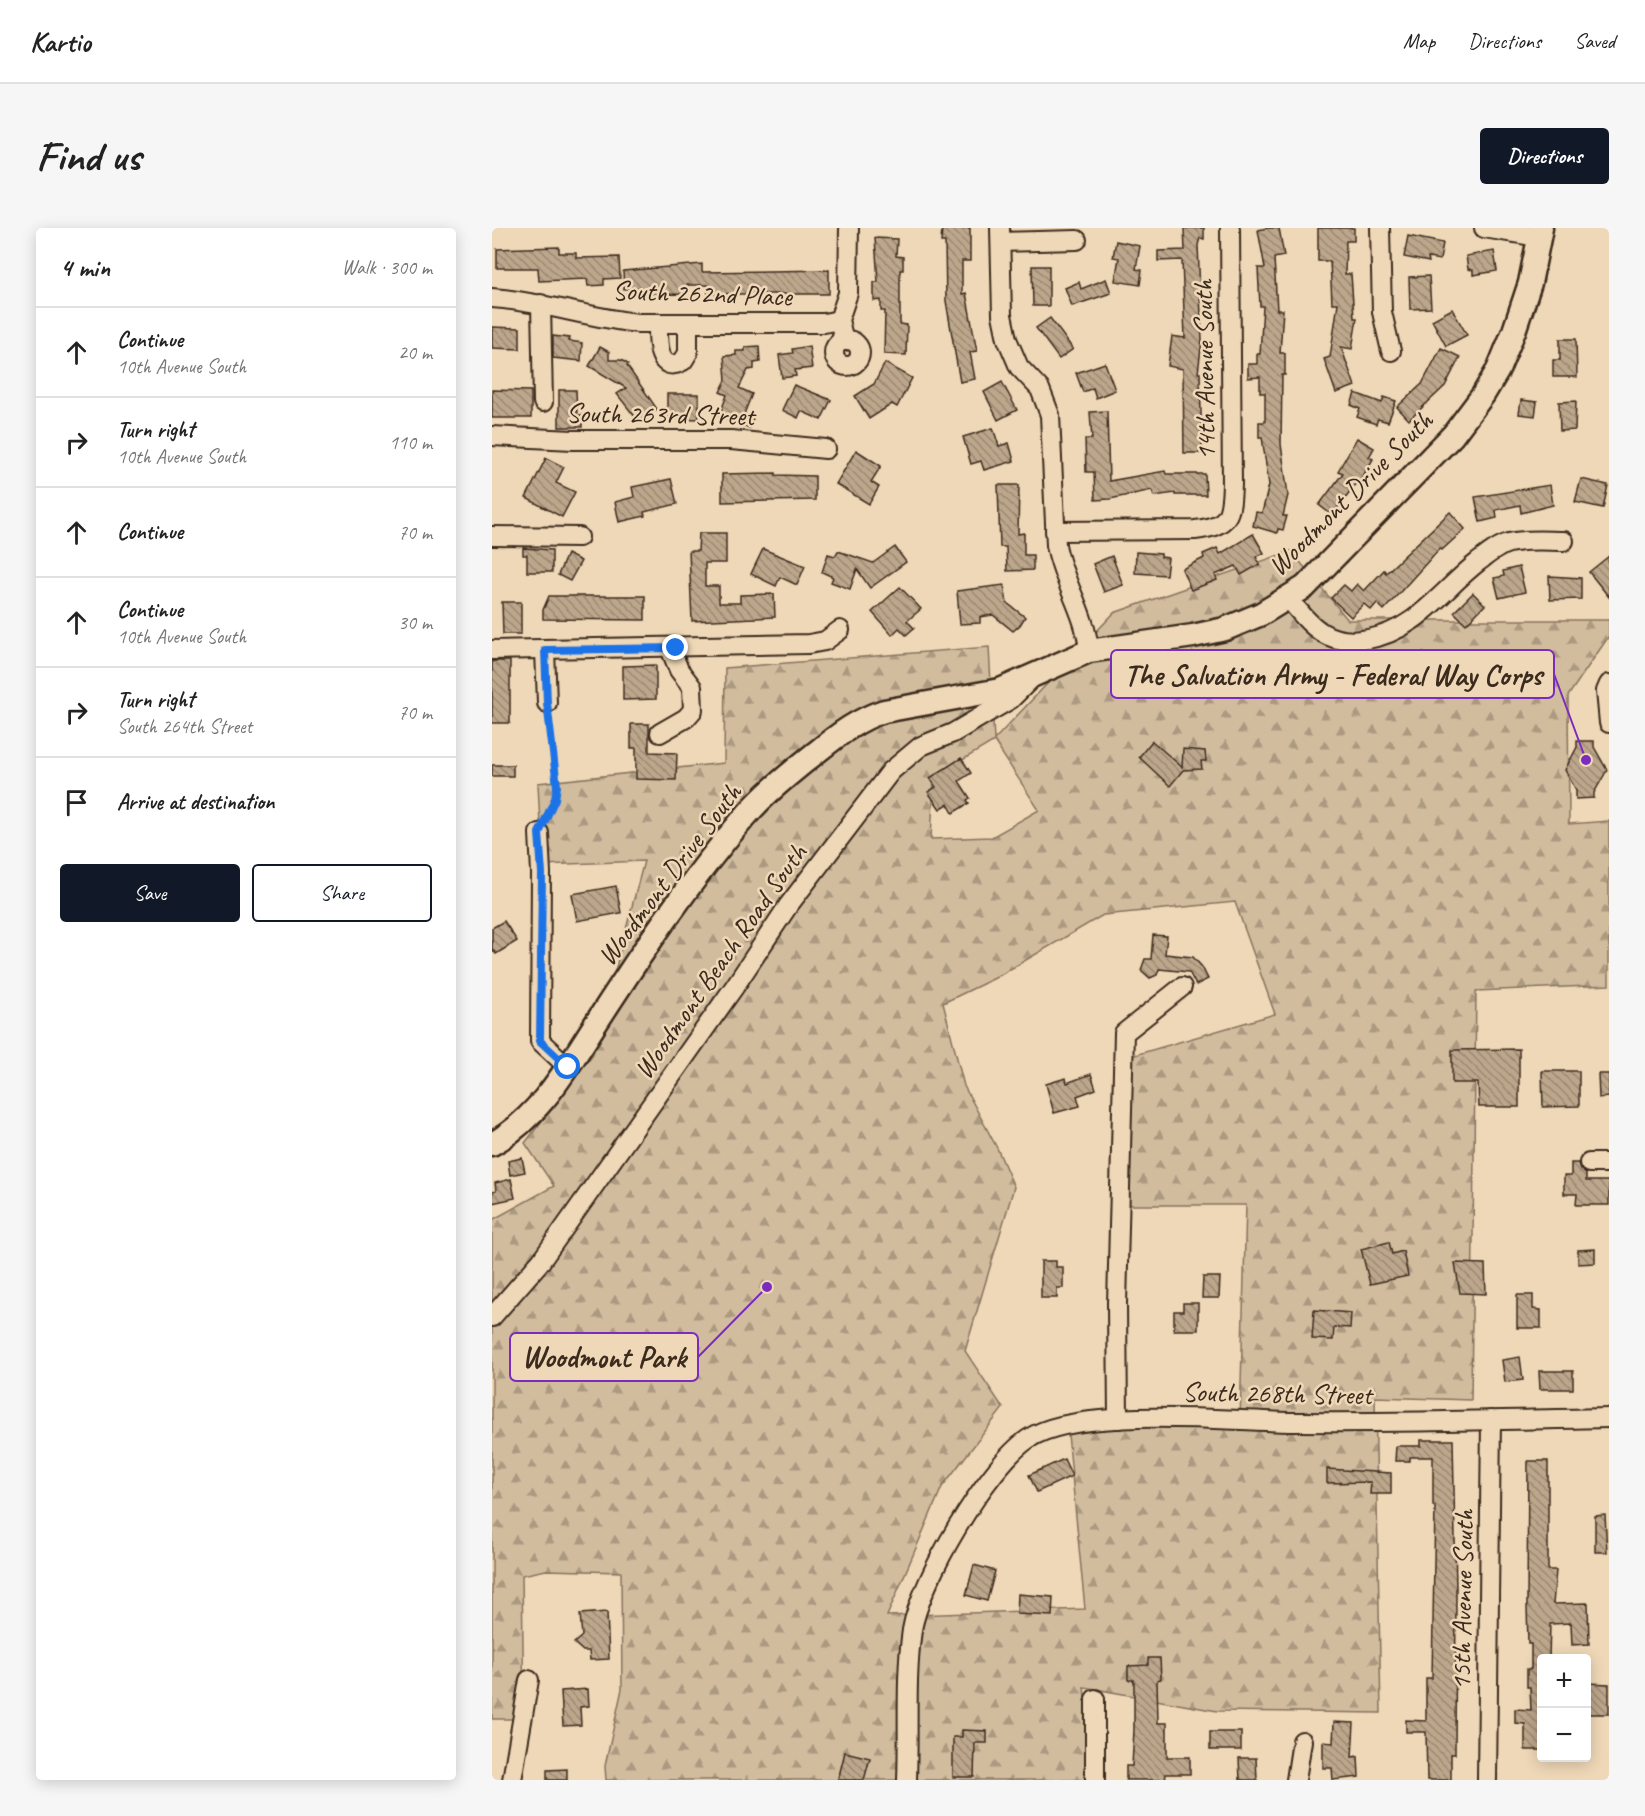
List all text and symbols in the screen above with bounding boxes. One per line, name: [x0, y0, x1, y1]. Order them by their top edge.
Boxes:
text: Kartio: [30, 24, 91, 59]
text: Map: [1403, 28, 1435, 54]
text: Directions: [1468, 28, 1541, 54]
text: Saved: [1574, 28, 1615, 54]
button: Directions: [1480, 128, 1609, 184]
text: Find us: [36, 130, 141, 183]
text: 4 min: [60, 251, 110, 284]
text: Walk · 300 m: [342, 255, 432, 280]
street label: South 262nd Place: [612, 272, 794, 314]
street label: 14th Avenue South: [1185, 278, 1223, 461]
text: Continue: [117, 326, 183, 354]
icon: ahead: [60, 336, 93, 369]
text: 20 m: [398, 340, 432, 365]
text: 10th Avenue South: [117, 354, 246, 379]
street label: South 263rd Street: [565, 395, 757, 433]
street label: Woodmont Drive South: [1260, 402, 1441, 583]
text: Turn right: [117, 416, 194, 444]
icon: right: [60, 426, 93, 459]
text: 110 m: [389, 430, 432, 455]
text: 10th Avenue South: [117, 444, 246, 469]
icon: ahead: [60, 516, 93, 549]
text: Continue: [117, 518, 183, 546]
text: 70 m: [398, 520, 432, 545]
text: Continue: [117, 596, 183, 624]
icon: ahead: [60, 606, 93, 639]
text: 30 m: [398, 610, 432, 635]
text: 10th Avenue South: [117, 624, 246, 649]
route end: [662, 634, 688, 660]
callout: The Salvation Army - Federal Way Corps: [1111, 650, 1554, 698]
text: The Salvation Army - Federal Way Corps: [1124, 656, 1546, 695]
text: Turn right: [117, 686, 194, 714]
icon: right: [60, 696, 93, 729]
text: 70 m: [398, 700, 432, 725]
text: South 264th Street: [117, 714, 252, 739]
street label: Woodmont Drive South: [589, 775, 750, 972]
icon: arrive: [60, 786, 93, 819]
text: Arrive at destination: [117, 788, 274, 816]
street label: Woodmont Beach Road South: [626, 837, 814, 1085]
button: Save: [60, 864, 240, 922]
button: Share: [252, 864, 432, 922]
route start: [554, 1053, 580, 1079]
callout: Woodmont Park: [510, 1333, 698, 1381]
text: Woodmont Park: [522, 1338, 689, 1376]
street label: South 268th Street: [1182, 1374, 1375, 1412]
street label: 15th Avenue South: [1443, 1508, 1481, 1691]
map controls: [1537, 1654, 1591, 1762]
button: +: [1537, 1654, 1591, 1708]
button: −: [1537, 1708, 1591, 1762]

